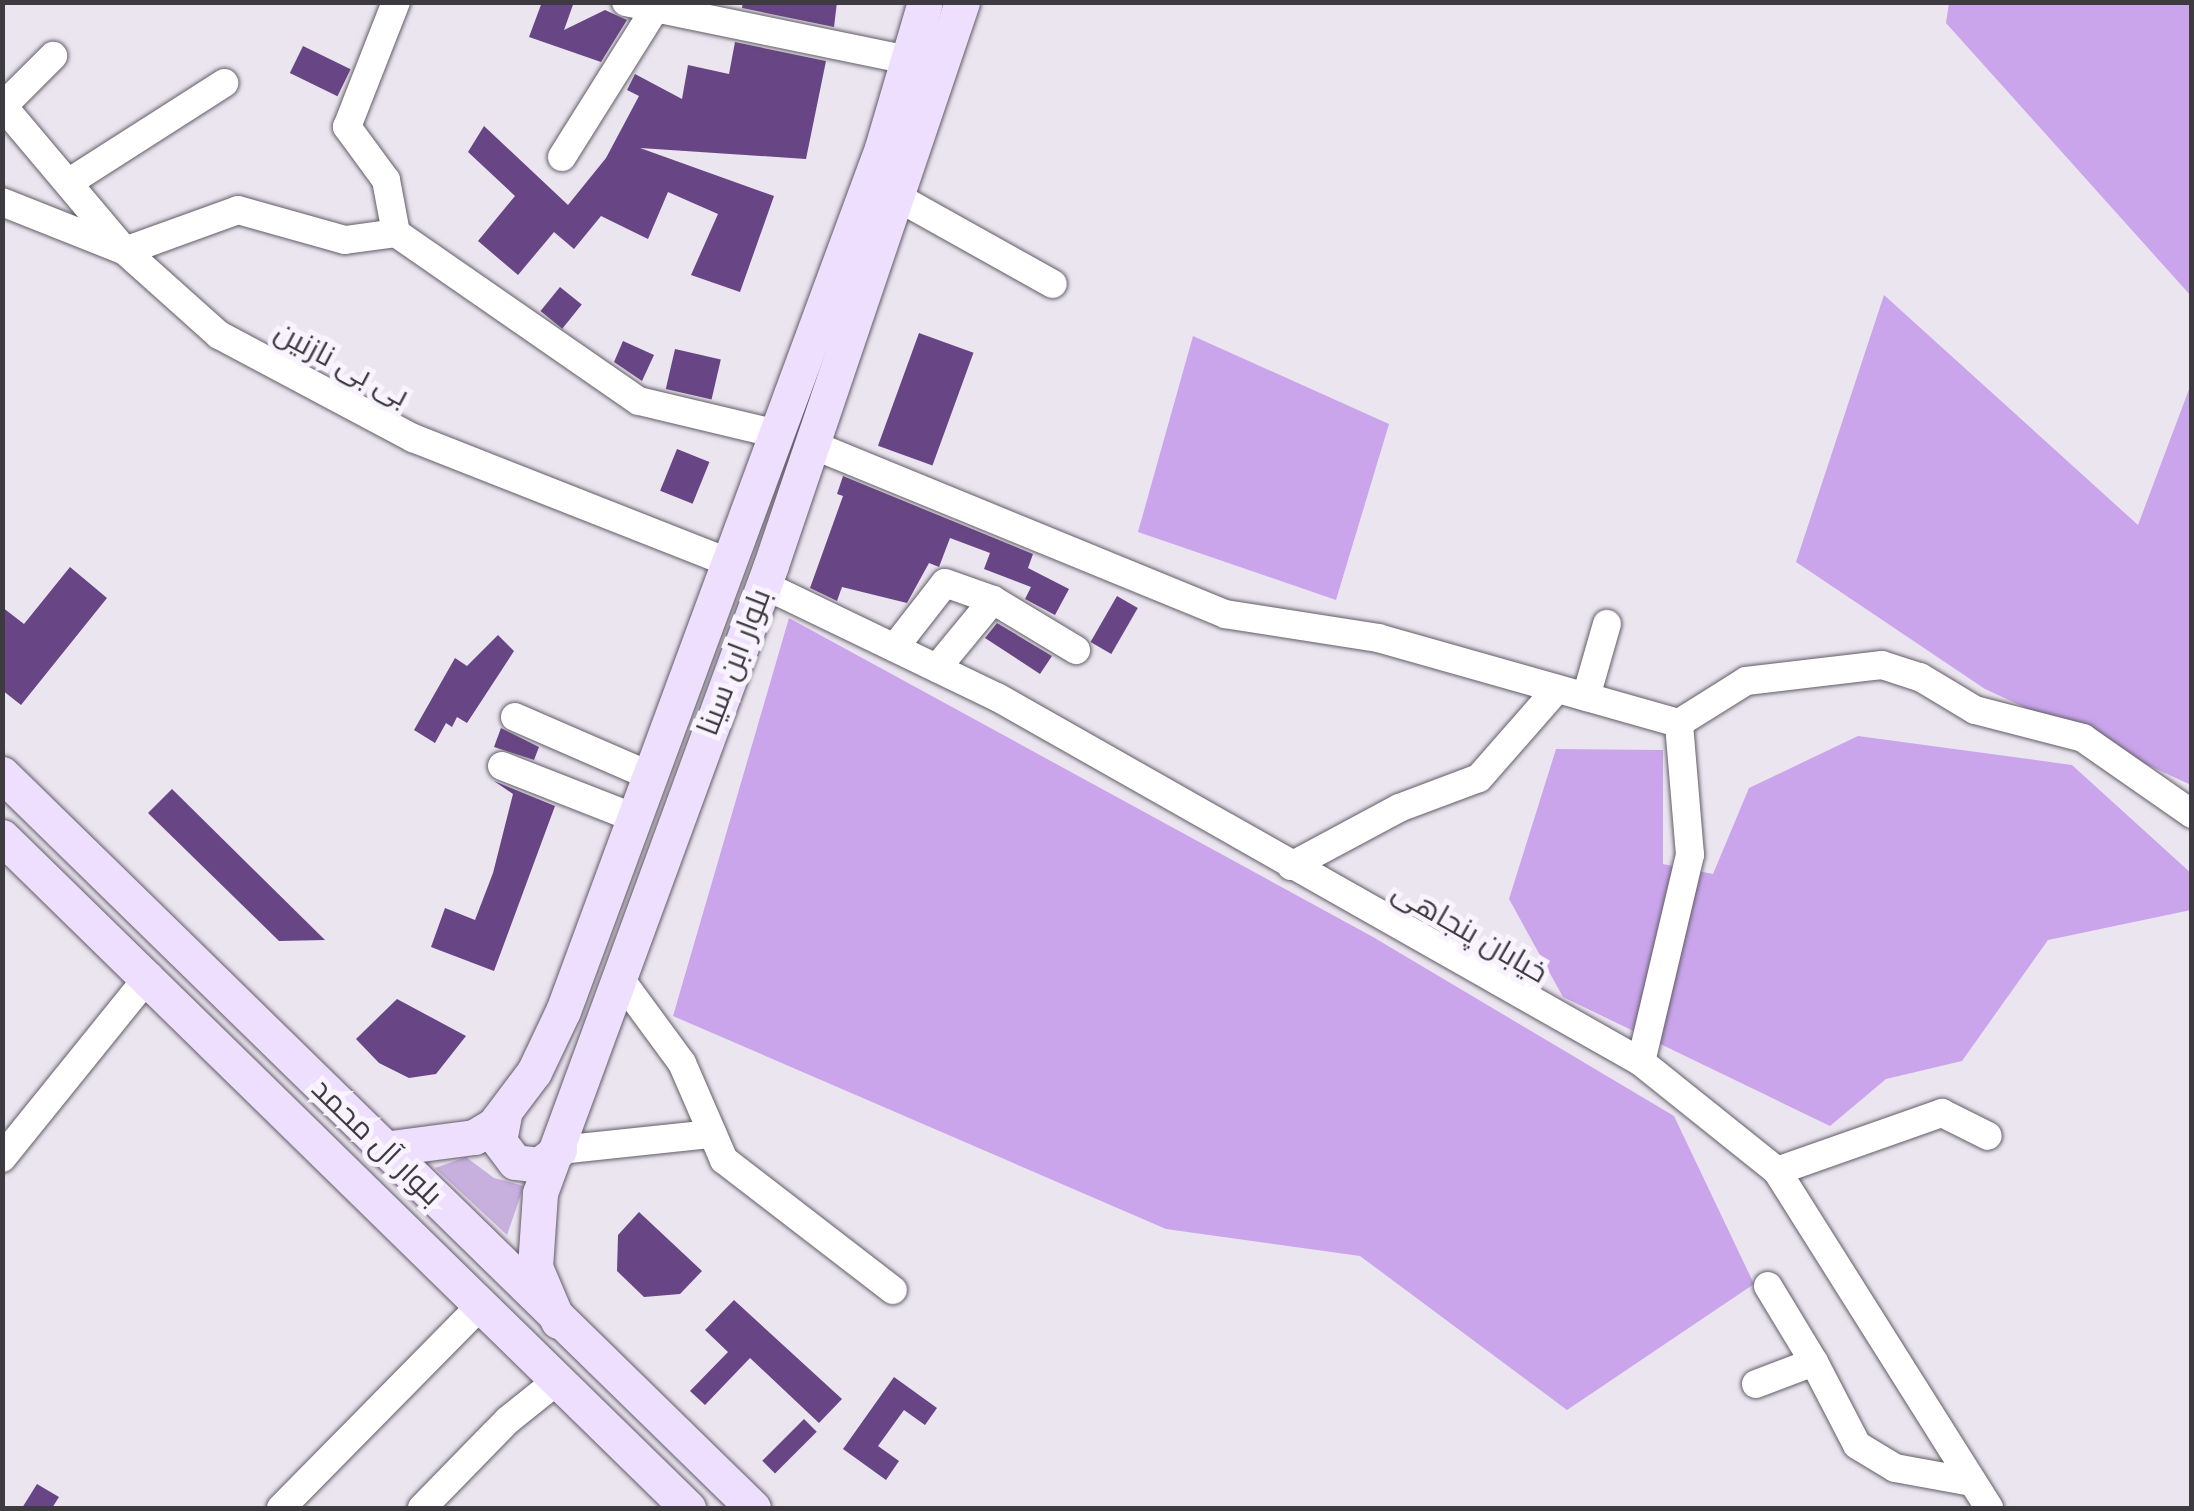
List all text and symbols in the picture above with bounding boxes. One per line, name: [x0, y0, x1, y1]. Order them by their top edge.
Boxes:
street label: بی بی نازنین: [269, 314, 415, 414]
street label: بلوار ابن سینا: [690, 584, 778, 740]
street label: خیابان پنجاهی: [1386, 873, 1554, 991]
street label: بلوار آل محمد: [304, 1071, 450, 1213]

